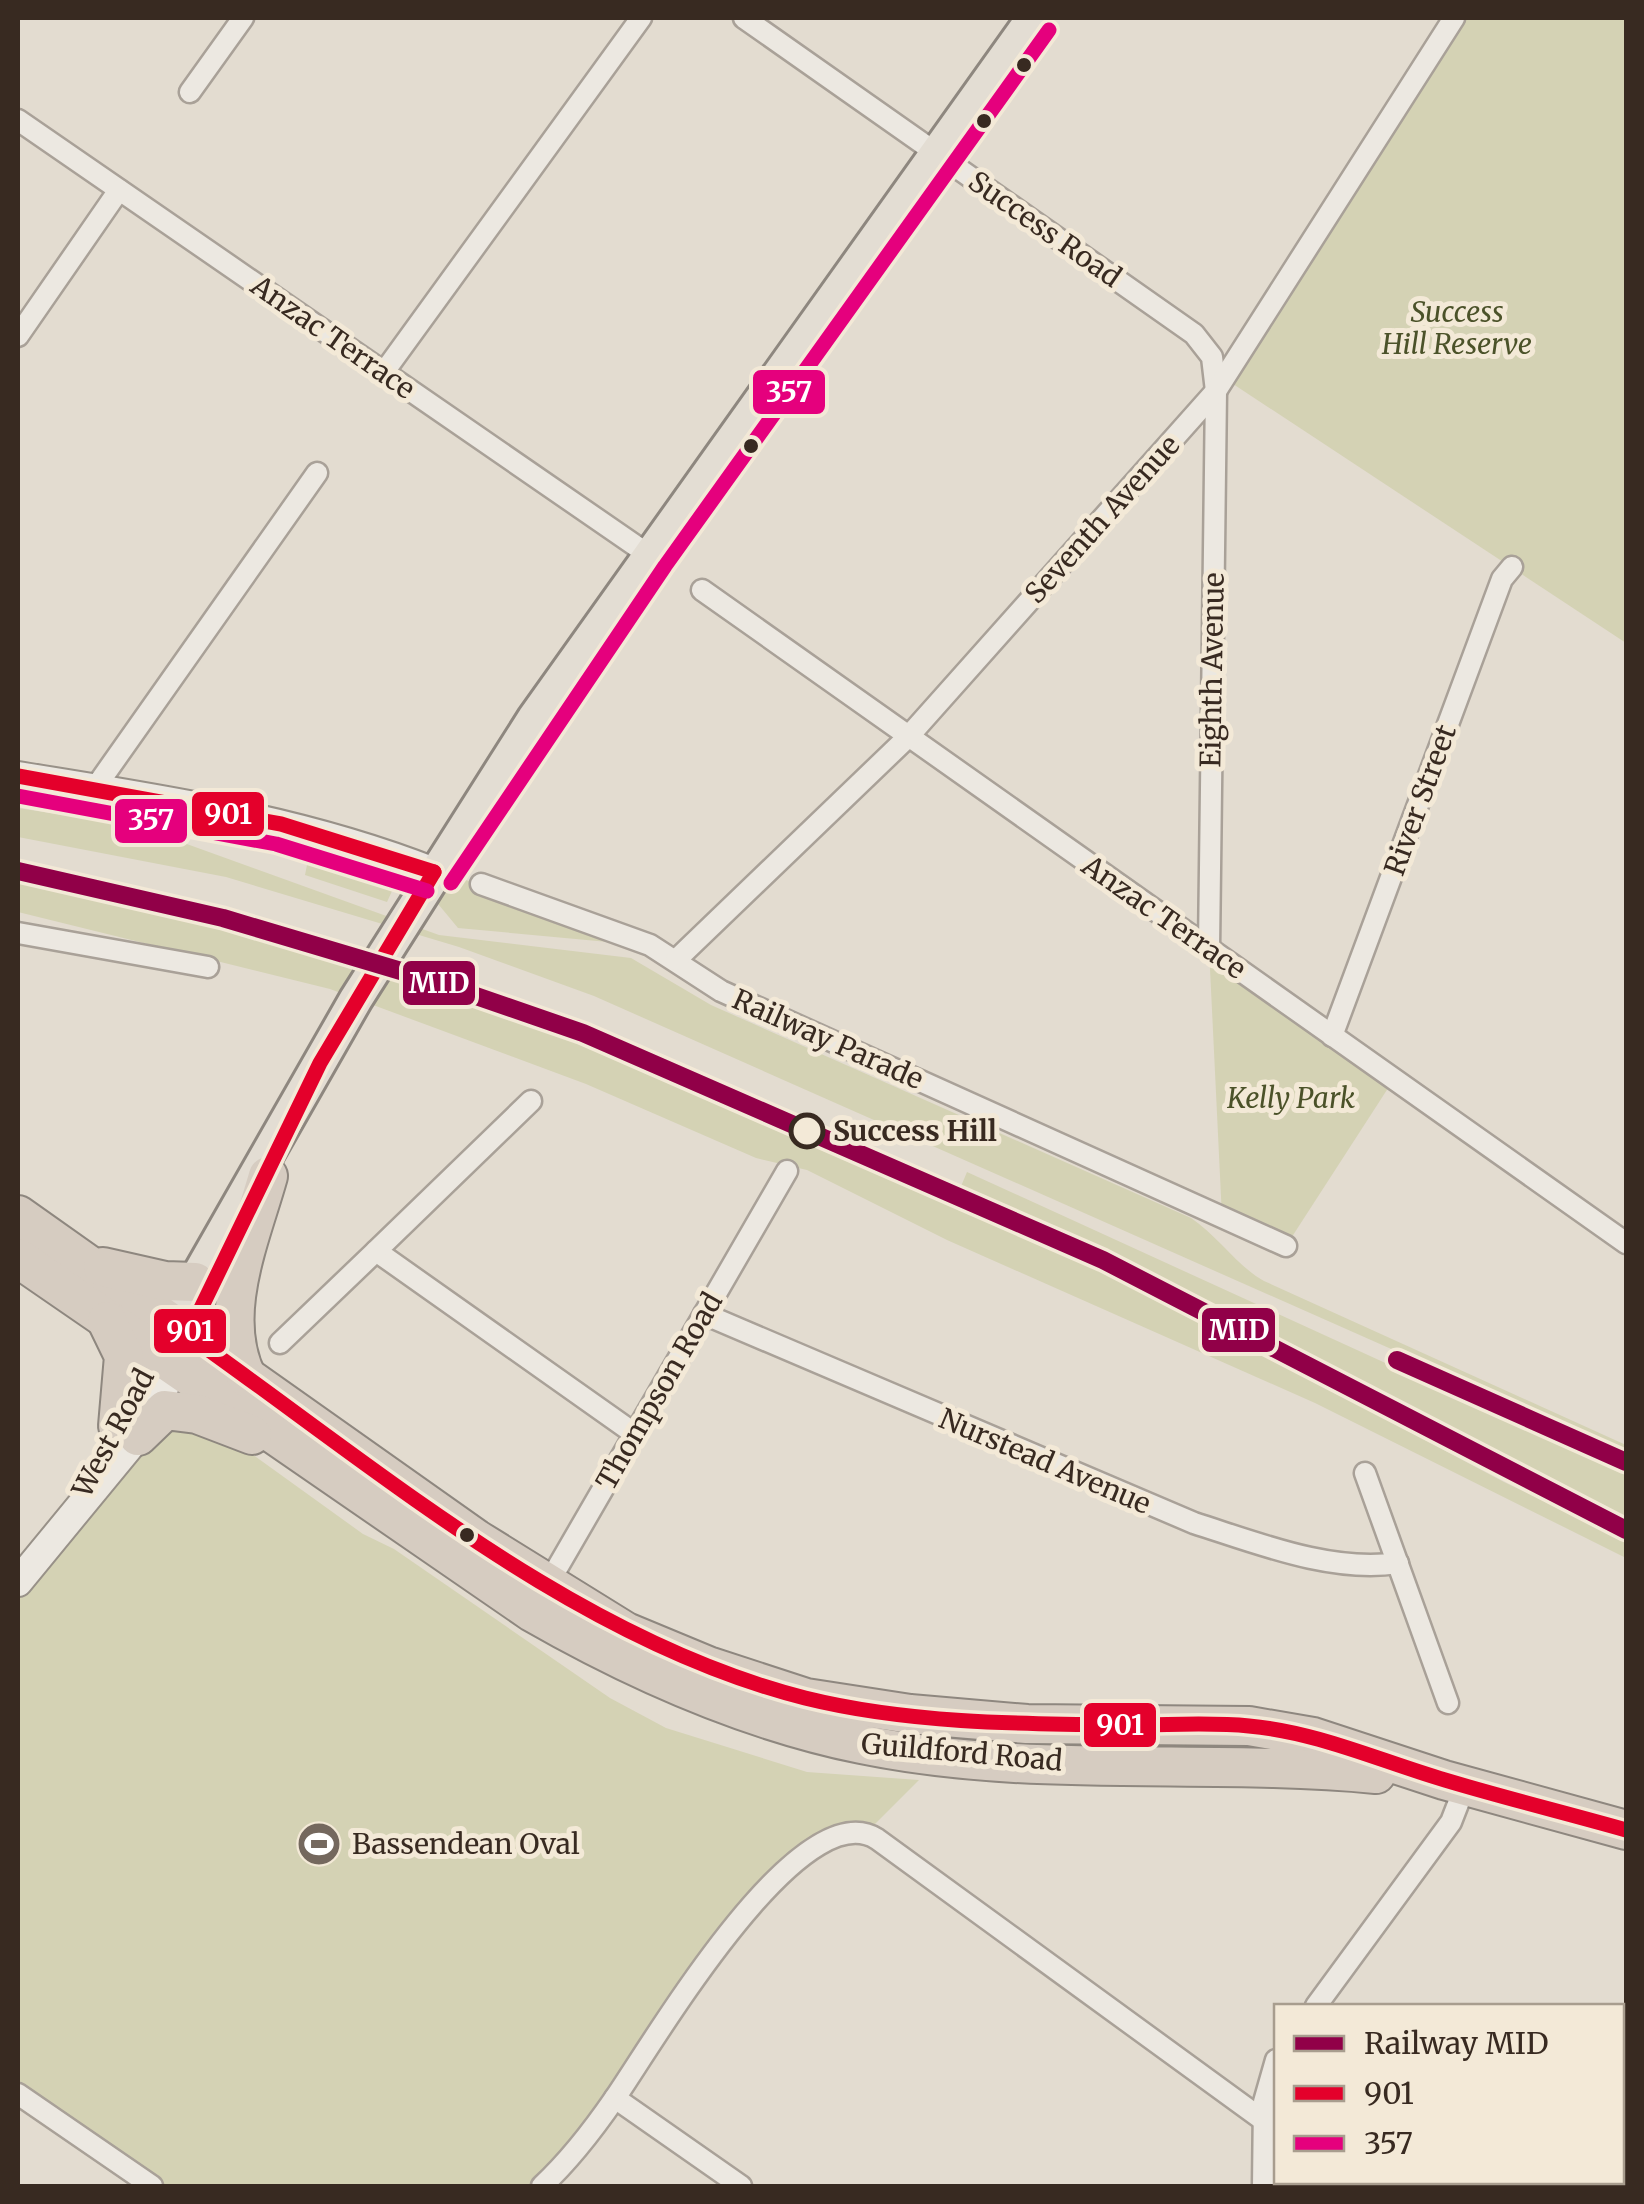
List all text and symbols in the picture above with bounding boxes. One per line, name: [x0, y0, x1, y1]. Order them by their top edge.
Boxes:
unlabelled marker: [1014, 55, 1034, 75]
unlabelled marker: [974, 111, 994, 131]
street label: Success Road: [962, 163, 1128, 295]
street label: Anzac Terrace: [243, 267, 422, 407]
park label: Success Hill Reserve: [1381, 294, 1532, 362]
line badge: 357: [751, 368, 827, 416]
text: 357: [766, 374, 812, 410]
street label: Seventh Avenue: [1017, 427, 1187, 611]
unlabelled marker: [741, 436, 761, 456]
street label: Eighth Avenue: [1192, 572, 1232, 768]
street label: River Street: [1376, 720, 1464, 880]
line badge: 901: [190, 790, 266, 838]
text: 901: [204, 796, 252, 832]
line badge: 357: [113, 797, 189, 845]
text: 357: [128, 802, 174, 838]
street label: Anzac Terrace: [1074, 847, 1253, 987]
line badge: MID: [401, 959, 477, 1007]
text: MID: [409, 965, 469, 1001]
street label: Railway Parade: [727, 981, 929, 1097]
park label: Kelly Park: [1226, 1080, 1355, 1116]
place label: Success Hill: [833, 1113, 997, 1149]
marker: Success Hill: [790, 1114, 824, 1148]
street label: Thompson Road: [588, 1286, 730, 1496]
line badge: MID: [1200, 1306, 1277, 1354]
line badge: 901: [152, 1307, 228, 1355]
text: MID: [1209, 1312, 1269, 1348]
text: 901: [166, 1313, 214, 1349]
street label: West Road: [64, 1362, 162, 1504]
street label: Nurstead Avenue: [934, 1400, 1156, 1522]
unlabelled marker: [457, 1525, 477, 1545]
line badge: 901: [1082, 1701, 1158, 1749]
text: 901: [1096, 1707, 1144, 1743]
street label: Guildford Road: [860, 1725, 1064, 1779]
sports icon: Bassendean Oval: [296, 1821, 342, 1867]
place label: Bassendean Oval: [352, 1826, 580, 1862]
legend: [1274, 2004, 1624, 2184]
text: Railway MID: [1364, 2024, 1549, 2062]
text: 901: [1364, 2074, 1414, 2112]
text: 357: [1364, 2124, 1413, 2162]

